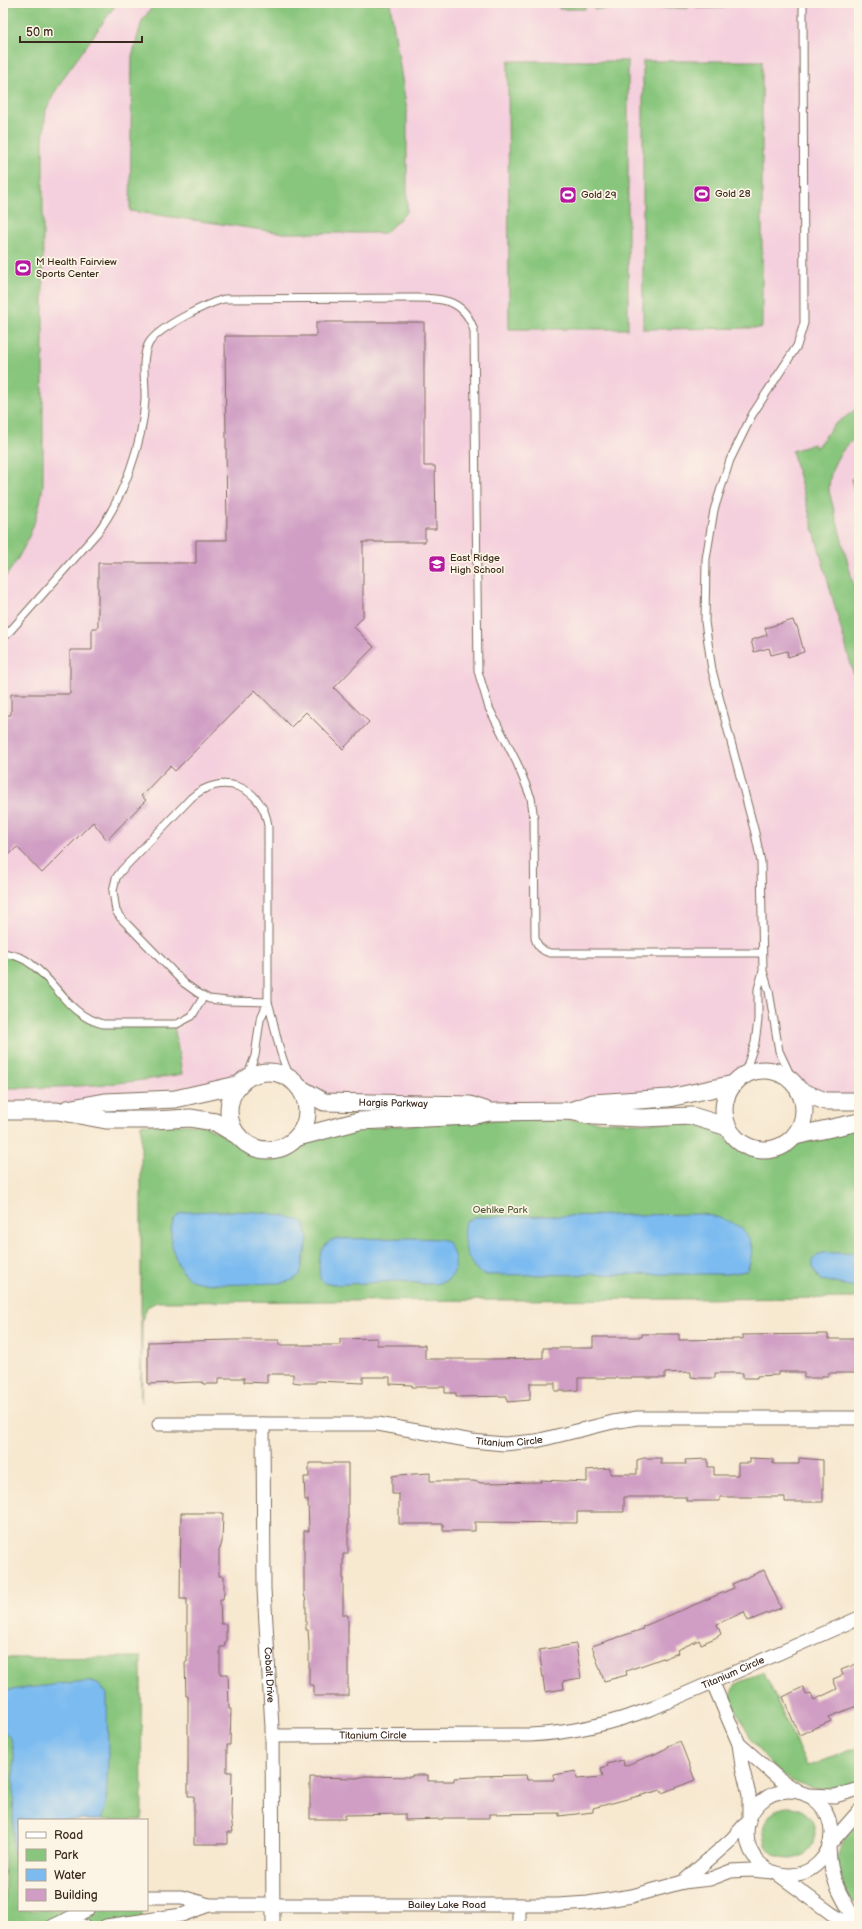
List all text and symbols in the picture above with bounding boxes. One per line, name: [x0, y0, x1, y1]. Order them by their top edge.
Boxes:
scale bar: [20, 18, 142, 44]
text: 50 m: [26, 25, 53, 40]
sports icon: Gold 28: [692, 184, 712, 204]
sports icon: Gold 29: [558, 185, 578, 205]
place label: Gold 28: [715, 188, 751, 200]
place label: Gold 29: [581, 189, 617, 201]
place label: M Health Fairview Sports Center: [36, 256, 117, 280]
sports icon: M Health Fairview Sports Center: [13, 258, 33, 278]
place label: East Ridge High School: [450, 552, 504, 576]
school or university icon: East Ridge High School: [427, 554, 447, 574]
street label: Hargis Parkway: [359, 1097, 428, 1110]
park label: Oehlke Park: [473, 1204, 527, 1216]
street label: Titanium Circle: [475, 1434, 544, 1450]
street label: Cobalt Drive: [261, 1647, 277, 1703]
street label: Titanium Circle: [700, 1654, 767, 1692]
street label: Titanium Circle: [339, 1729, 407, 1742]
legend: [18, 1819, 148, 1911]
text: Road: [54, 1828, 83, 1843]
text: Park: [54, 1848, 78, 1863]
text: Water: [54, 1868, 86, 1883]
text: Building: [54, 1888, 98, 1903]
street label: Bailey Lake Road: [408, 1899, 486, 1911]

